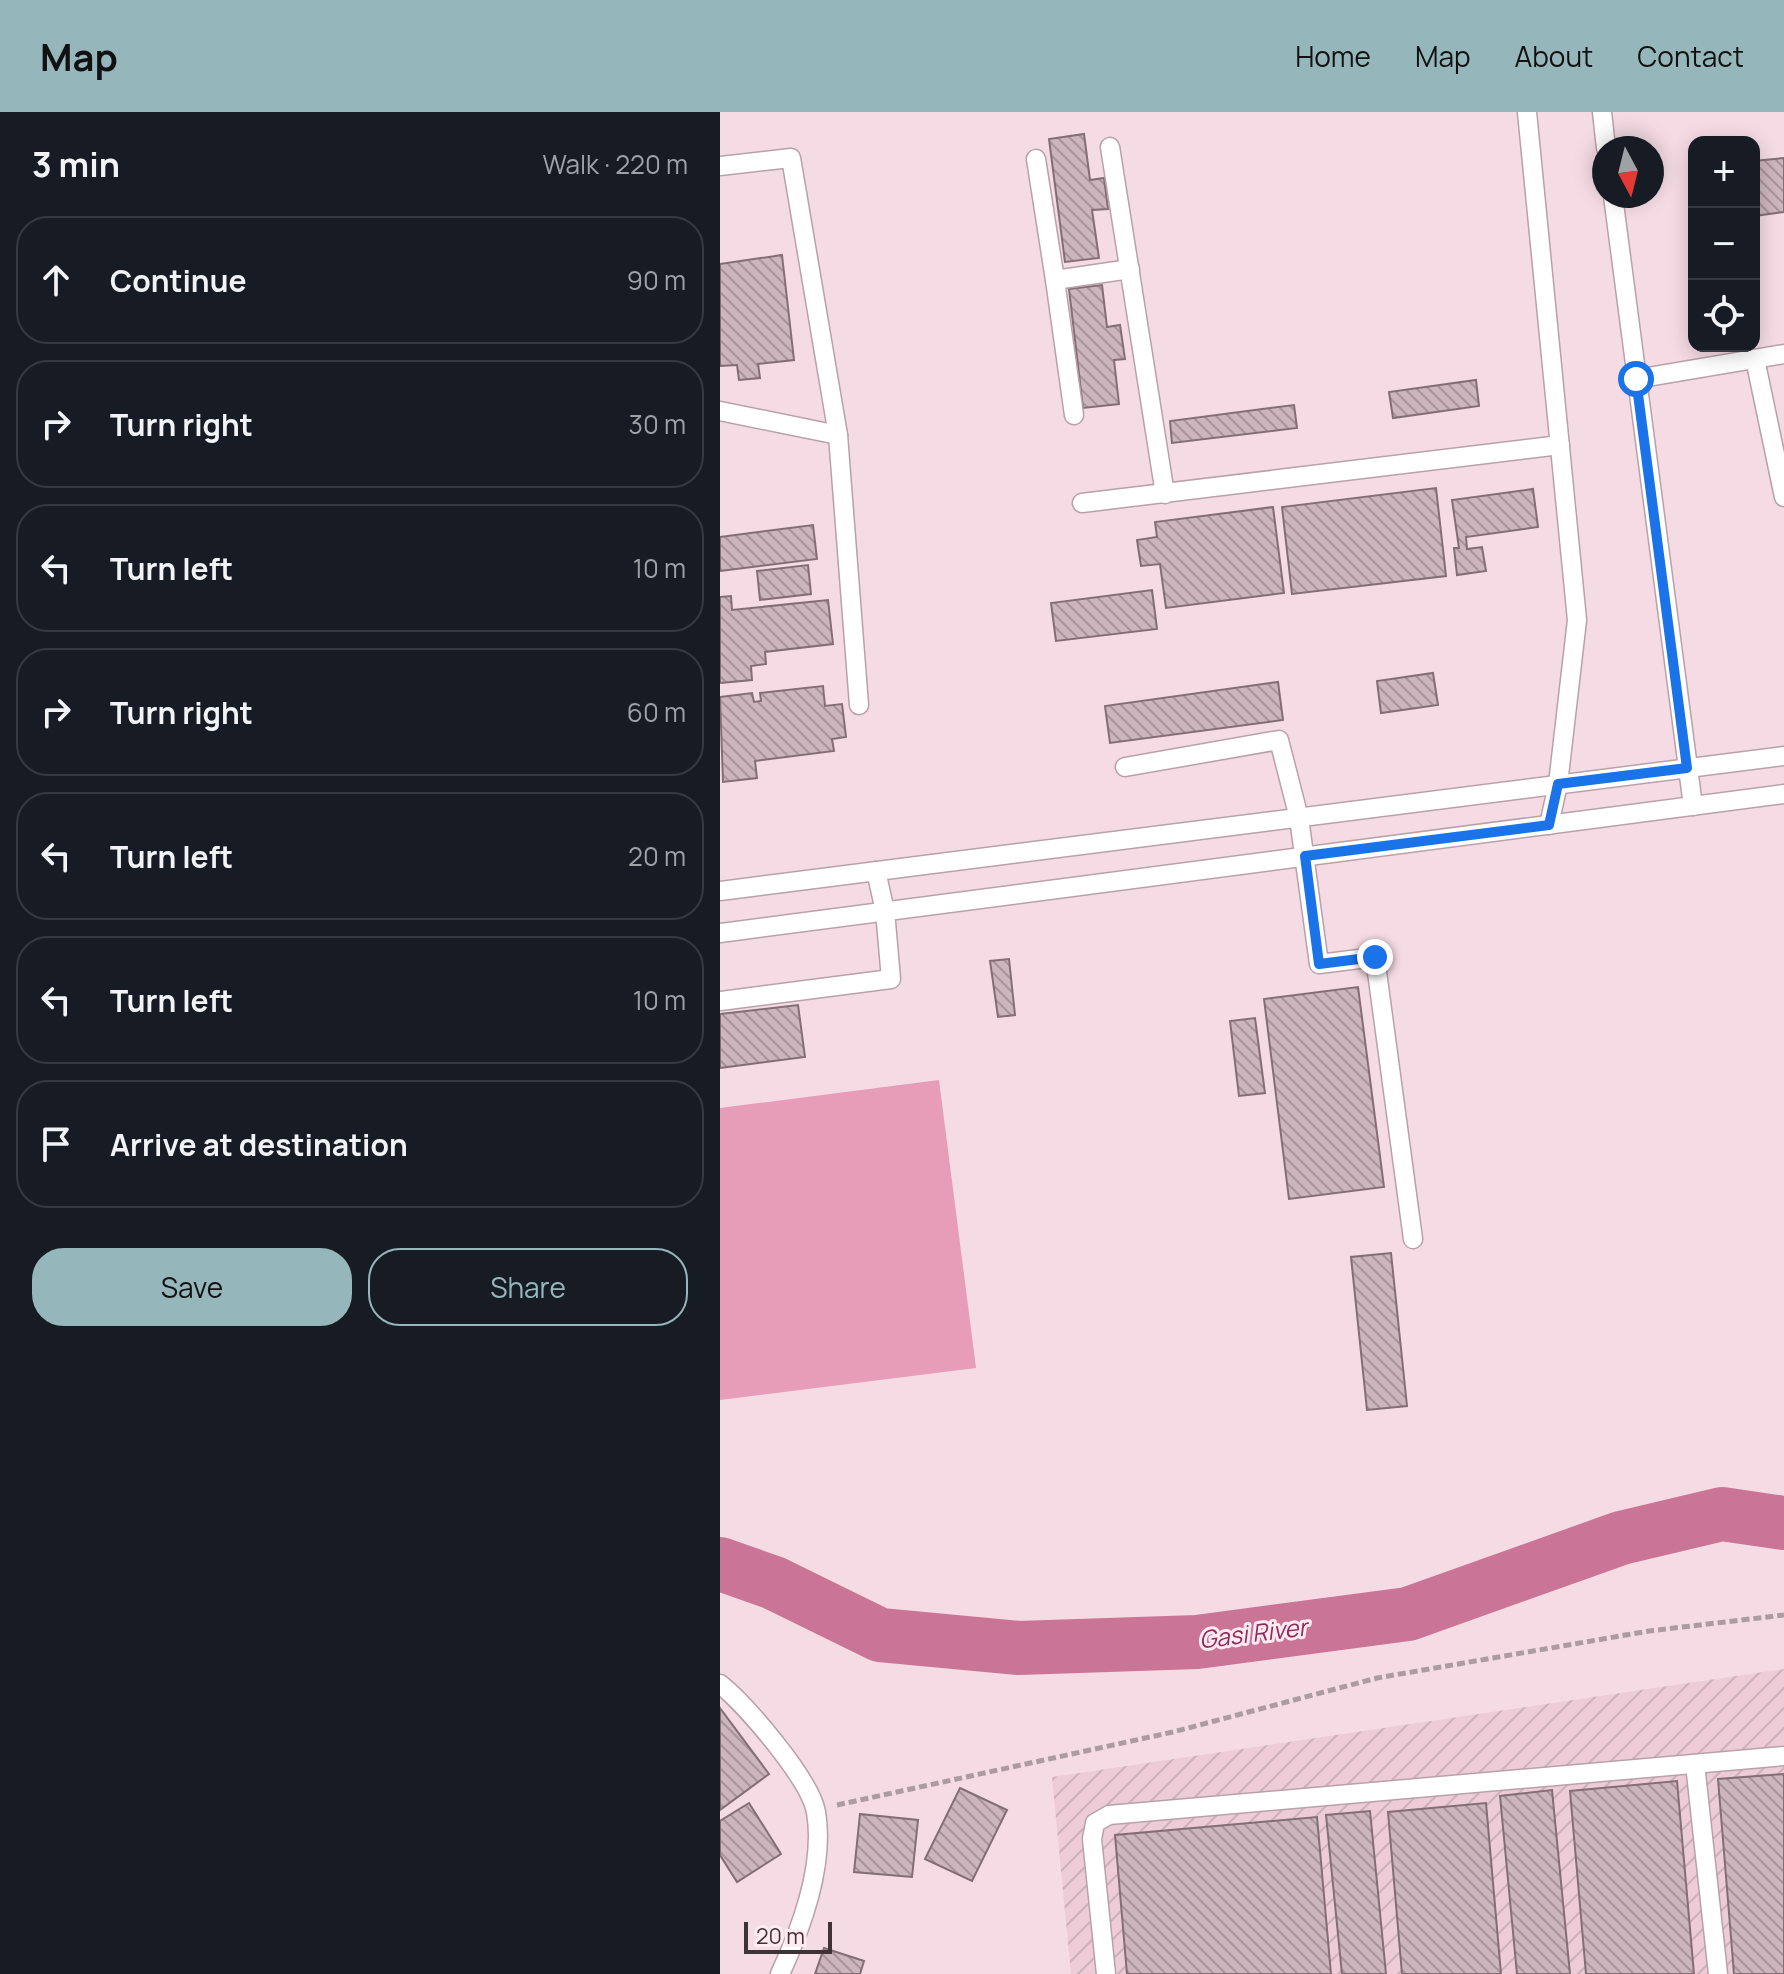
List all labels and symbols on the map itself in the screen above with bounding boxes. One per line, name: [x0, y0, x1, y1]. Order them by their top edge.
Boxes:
north arrow: [1592, 136, 1664, 208]
route start: [1618, 361, 1654, 397]
route end: [1357, 939, 1393, 975]
water label: Gasi River: [1197, 1609, 1312, 1655]
scale bar: [744, 1918, 832, 1954]

